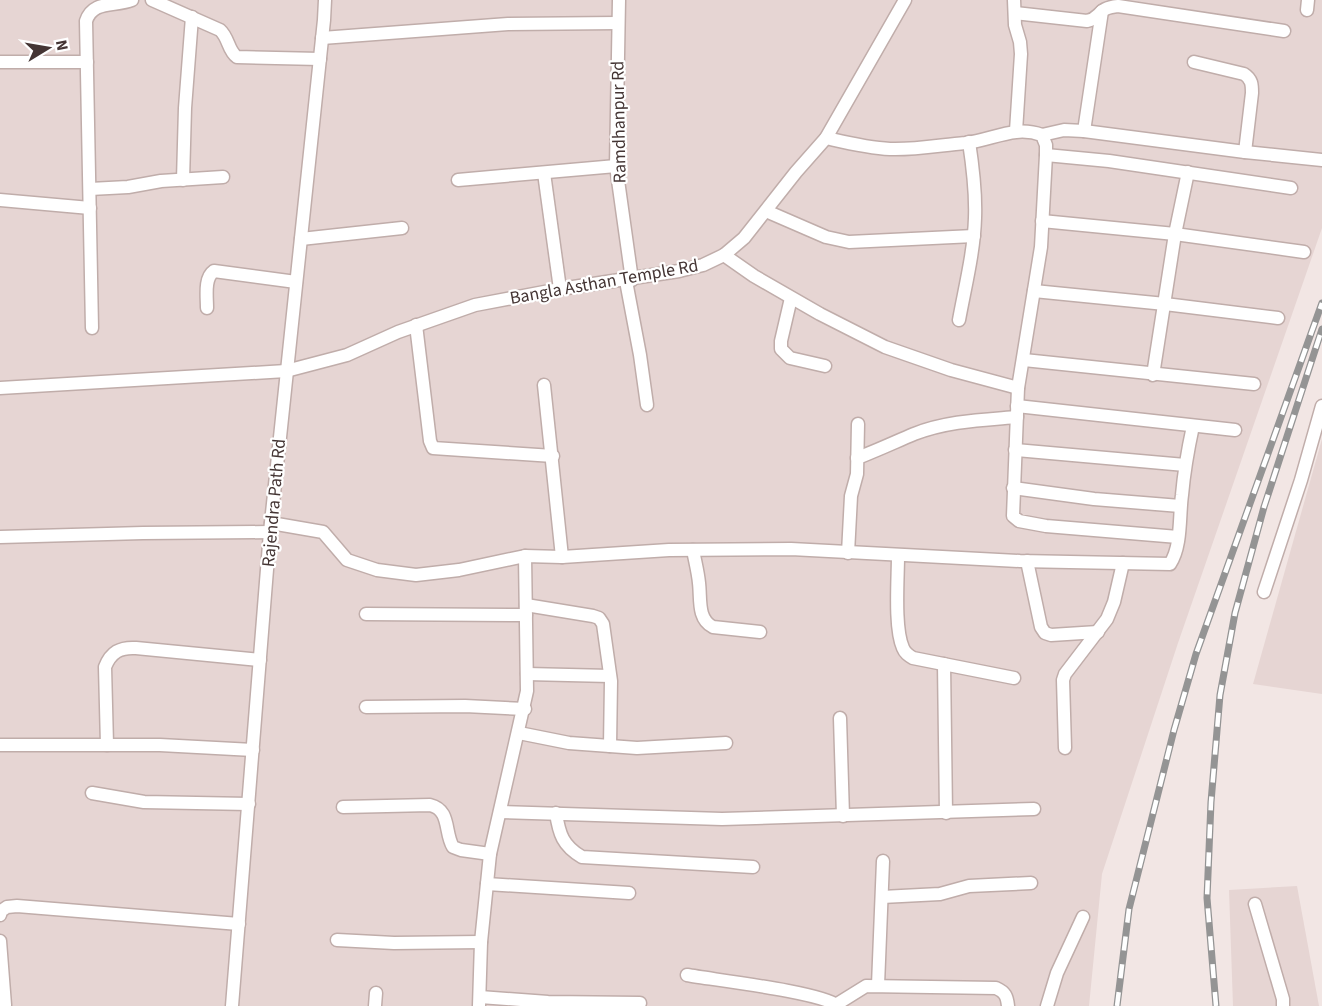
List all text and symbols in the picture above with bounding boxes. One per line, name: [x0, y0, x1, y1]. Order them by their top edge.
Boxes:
north arrow: [18, 18, 78, 78]
text: N: [50, 38, 74, 53]
street label: Ramdhanpur Rd: [605, 61, 633, 183]
street label: Bangla Asthan Temple Rd: [508, 253, 700, 311]
street label: Rajendra Path Rd: [256, 438, 292, 568]

